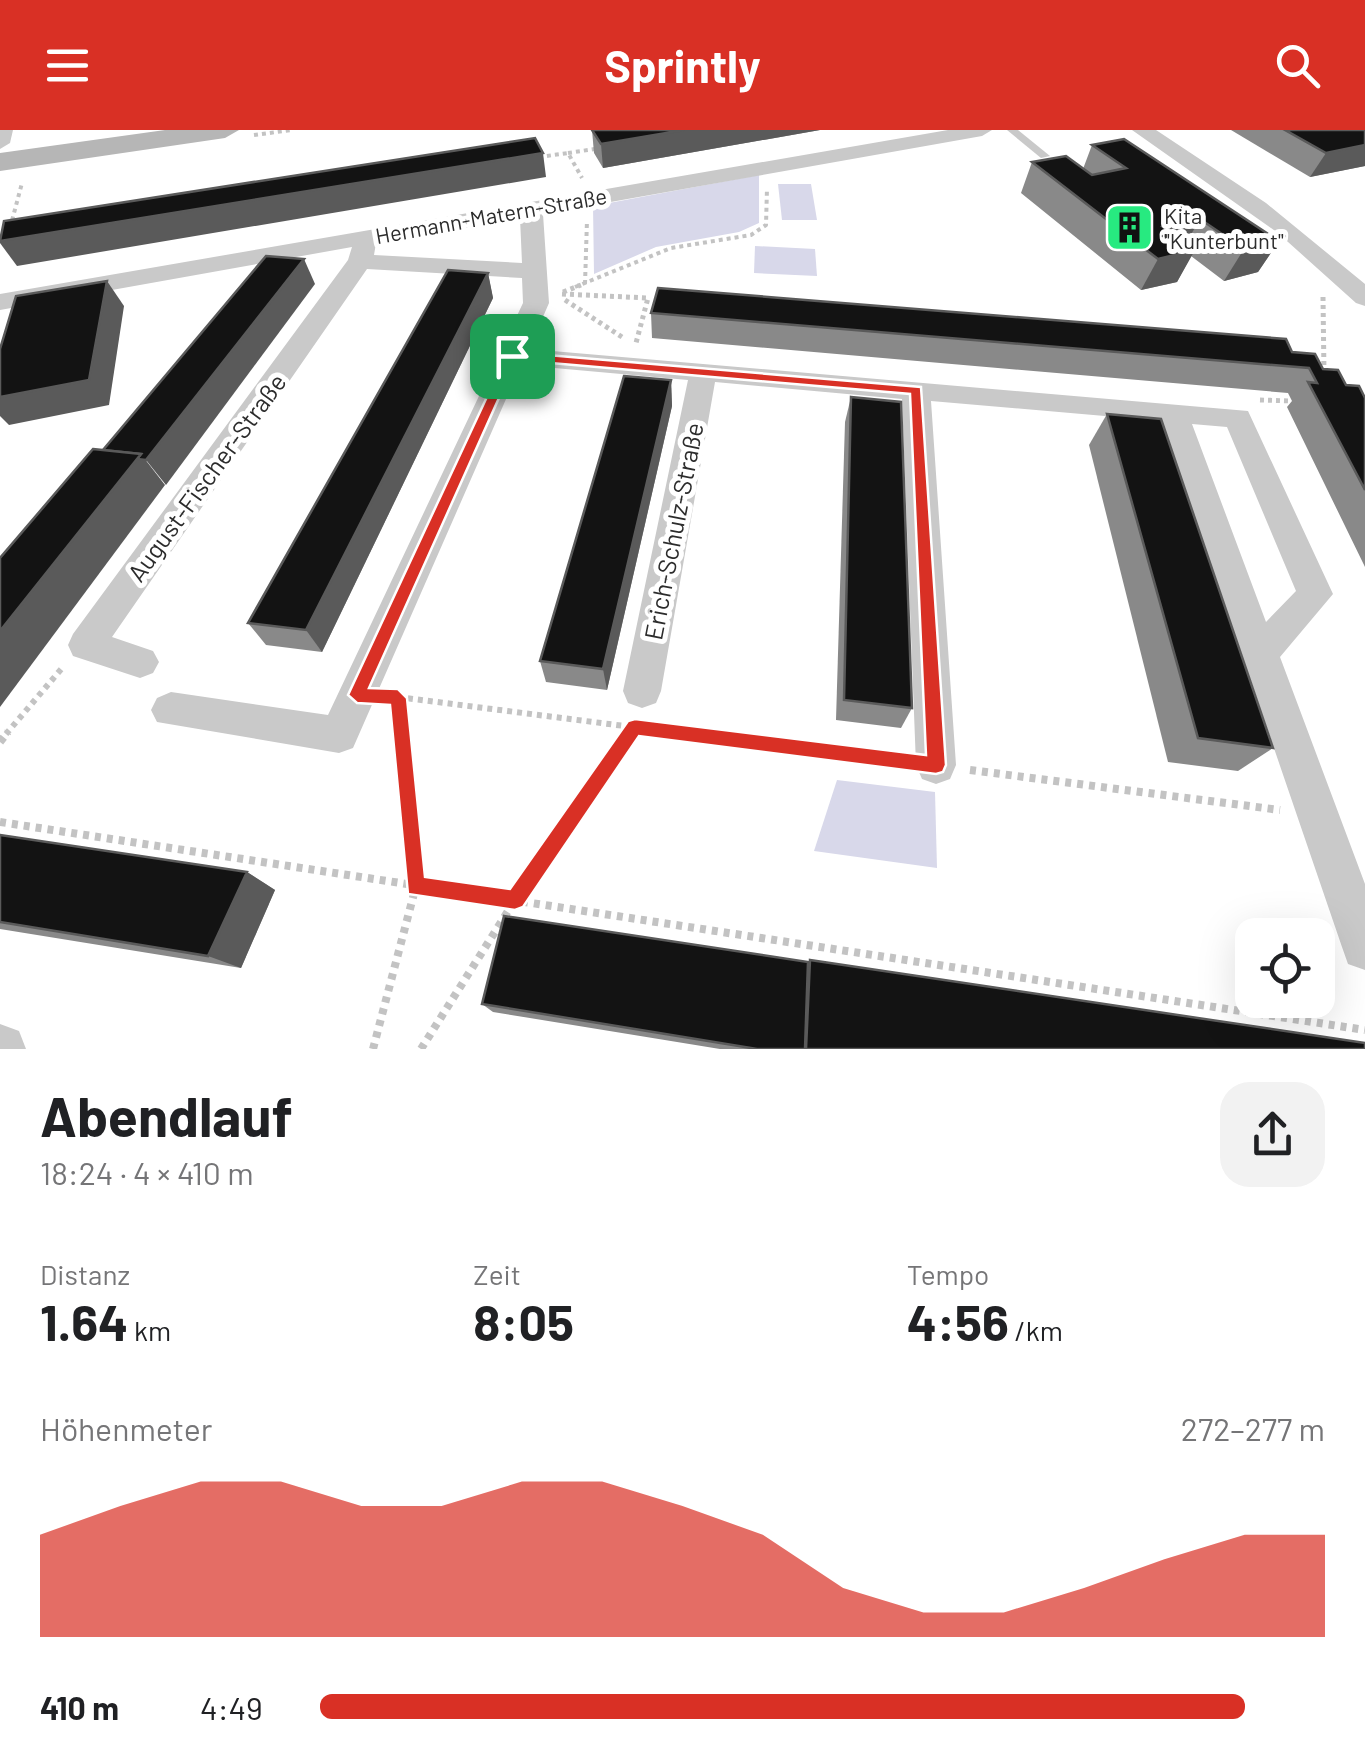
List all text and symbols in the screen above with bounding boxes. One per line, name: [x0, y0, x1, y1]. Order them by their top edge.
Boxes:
icon: menu: [40, 38, 95, 93]
text: Sprintly: [604, 38, 761, 92]
icon: search: [1270, 38, 1325, 93]
street label: Hermann-Matern-Straße: [373, 182, 609, 248]
building icon: Kita "Kunterbunt": [1103, 202, 1155, 254]
place label: Kita "Kunterbunt": [1164, 202, 1284, 253]
pin: [470, 314, 555, 399]
icon: arrive: [485, 329, 540, 384]
street label: August-Fischer-Straße: [120, 367, 292, 587]
street label: Erich-Schulz-Straße: [637, 420, 709, 642]
map controls: [1235, 918, 1335, 1018]
button: locate: [1235, 918, 1335, 1018]
text: Abendlauf: [40, 1082, 293, 1148]
button: share: [1220, 1082, 1325, 1187]
text: 18:24 · 4 × 410 m: [40, 1153, 254, 1191]
text: Distanz: [40, 1257, 130, 1291]
text: Zeit: [473, 1257, 521, 1291]
text: Tempo: [907, 1257, 989, 1291]
text: 1.64: [40, 1291, 128, 1351]
text: 8:05: [473, 1291, 574, 1351]
text: 4:56: [907, 1291, 1009, 1351]
text: km: [128, 1313, 171, 1347]
text: /km: [1009, 1313, 1063, 1347]
text: Höhenmeter: [40, 1409, 212, 1447]
text: 272–277 m: [1181, 1409, 1325, 1447]
text: 410 m: [40, 1688, 119, 1726]
text: 4:49: [200, 1688, 263, 1726]

